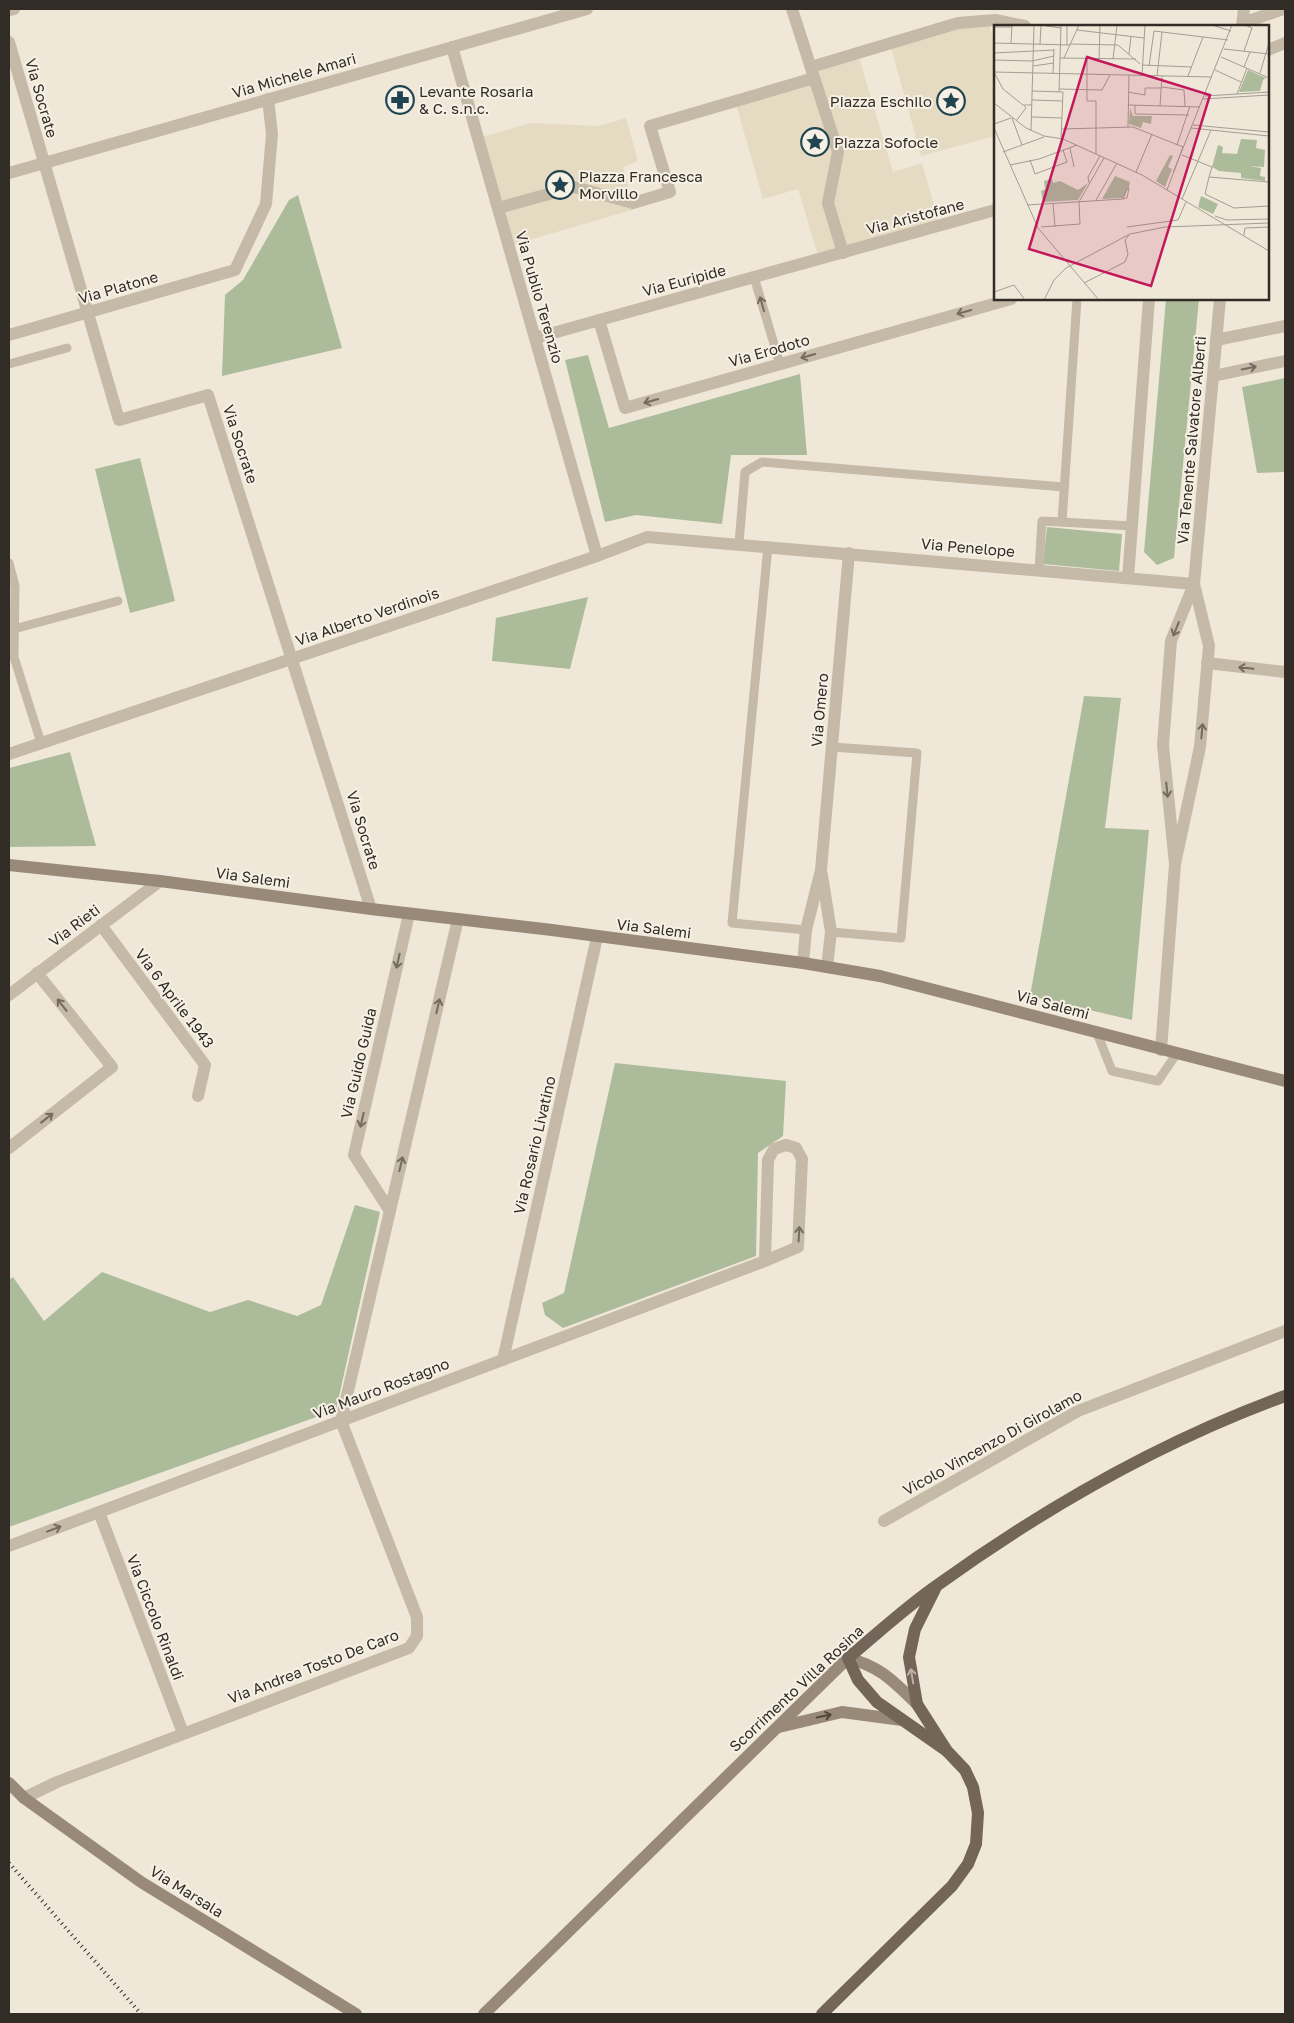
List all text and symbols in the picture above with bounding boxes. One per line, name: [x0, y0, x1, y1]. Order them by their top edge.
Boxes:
inset map: [994, 25, 1269, 300]
street label: Via Michele Amari: [230, 49, 358, 101]
street label: Via Socrate: [22, 56, 62, 140]
place label: Levante Rosaria & C. s.n.c.: [419, 82, 534, 117]
pharmacy icon: Levante Rosaria & C. s.n.c.: [385, 85, 415, 115]
place icon: Piazza Eschilo: [936, 86, 966, 116]
place label: Piazza Eschilo: [830, 92, 932, 110]
place icon: Piazza Sofocle: [800, 127, 830, 157]
place label: Piazza Sofocle: [834, 133, 939, 151]
place label: Piazza Francesca Morvillo: [579, 167, 703, 202]
place icon: Piazza Francesca Morvillo: [545, 170, 575, 200]
street label: Via Aristofane: [864, 194, 966, 238]
street label: Via Publio Terenzio: [512, 229, 568, 365]
street label: Via Euripide: [640, 260, 728, 300]
street label: Via Platone: [76, 267, 160, 307]
one-way arrow: [757, 296, 767, 312]
one-way arrow: [956, 308, 972, 317]
street label: Via Erodoto: [726, 330, 812, 370]
street label: Via Tenente Salvatore Alberti: [1173, 335, 1209, 545]
one-way arrow: [800, 352, 816, 362]
one-way arrow: [1240, 363, 1256, 373]
one-way arrow: [644, 396, 660, 406]
street label: Via Socrate: [220, 402, 262, 486]
street label: Via Penelope: [920, 534, 1016, 560]
street label: Via Alberto Verdinois: [293, 583, 441, 649]
one-way arrow: [1171, 621, 1180, 636]
one-way arrow: [1239, 663, 1255, 672]
street label: Via Omero: [807, 672, 831, 748]
one-way arrow: [1197, 723, 1206, 739]
one-way arrow: [1162, 782, 1172, 798]
street label: Via Socrate: [343, 788, 385, 872]
street label: Via Salemi: [215, 863, 291, 891]
street label: Via Rieti: [45, 900, 103, 950]
street label: Via Salemi: [616, 914, 692, 942]
street label: Via 6 Aprile 1943: [132, 945, 218, 1051]
one-way arrow: [393, 953, 402, 969]
street label: Via Salemi: [1014, 986, 1092, 1022]
one-way arrow: [57, 998, 68, 1011]
one-way arrow: [434, 998, 443, 1014]
street label: Via Guido Guida: [336, 1006, 380, 1120]
street label: Via Rosario Livatino: [509, 1074, 559, 1216]
one-way arrow: [357, 1111, 366, 1127]
one-way arrow: [40, 1113, 53, 1124]
one-way arrow: [397, 1156, 406, 1172]
one-way arrow: [794, 1226, 803, 1242]
street label: Via Mauro Rostagno: [310, 1354, 452, 1422]
street label: Vicolo Vincenzo Di Girolamo: [899, 1385, 1085, 1499]
one-way arrow: [46, 1524, 61, 1533]
street label: Via Ciccolo Rinaldi: [124, 1552, 188, 1682]
street label: Scorrimento Villa Rosina: [725, 1621, 867, 1755]
street label: Via Andrea Tosto De Caro: [225, 1625, 401, 1707]
one-way arrow: [907, 1669, 917, 1685]
one-way arrow: [815, 1710, 831, 1720]
street label: Via Marsala: [147, 1861, 227, 1921]

